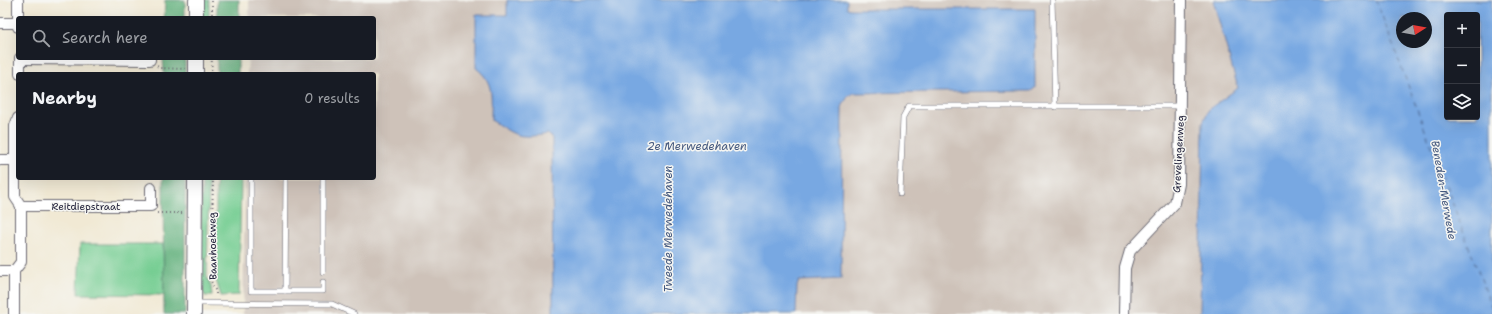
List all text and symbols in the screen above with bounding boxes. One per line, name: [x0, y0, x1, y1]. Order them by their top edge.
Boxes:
north arrow: [1396, 12, 1432, 48]
map controls: [1444, 12, 1480, 120]
button: +: [1444, 12, 1480, 48]
search box: [16, 16, 376, 60]
icon: search: [30, 27, 52, 49]
text: Search here: [62, 28, 148, 48]
button: −: [1444, 48, 1480, 84]
button: layers: [1444, 84, 1480, 120]
text: Nearby: [32, 87, 97, 109]
text: 0 results: [304, 90, 360, 107]
street label: Grevelingenweg: [1170, 115, 1187, 193]
water label: 2e Merwedehaven: [647, 139, 747, 154]
water label: Beneden-Merwede: [1427, 139, 1460, 241]
water label: Tweede Merwedehaven: [661, 165, 676, 292]
street label: Reitdiepstraat: [52, 200, 120, 213]
street label: Baanhoekweg: [205, 212, 220, 280]

